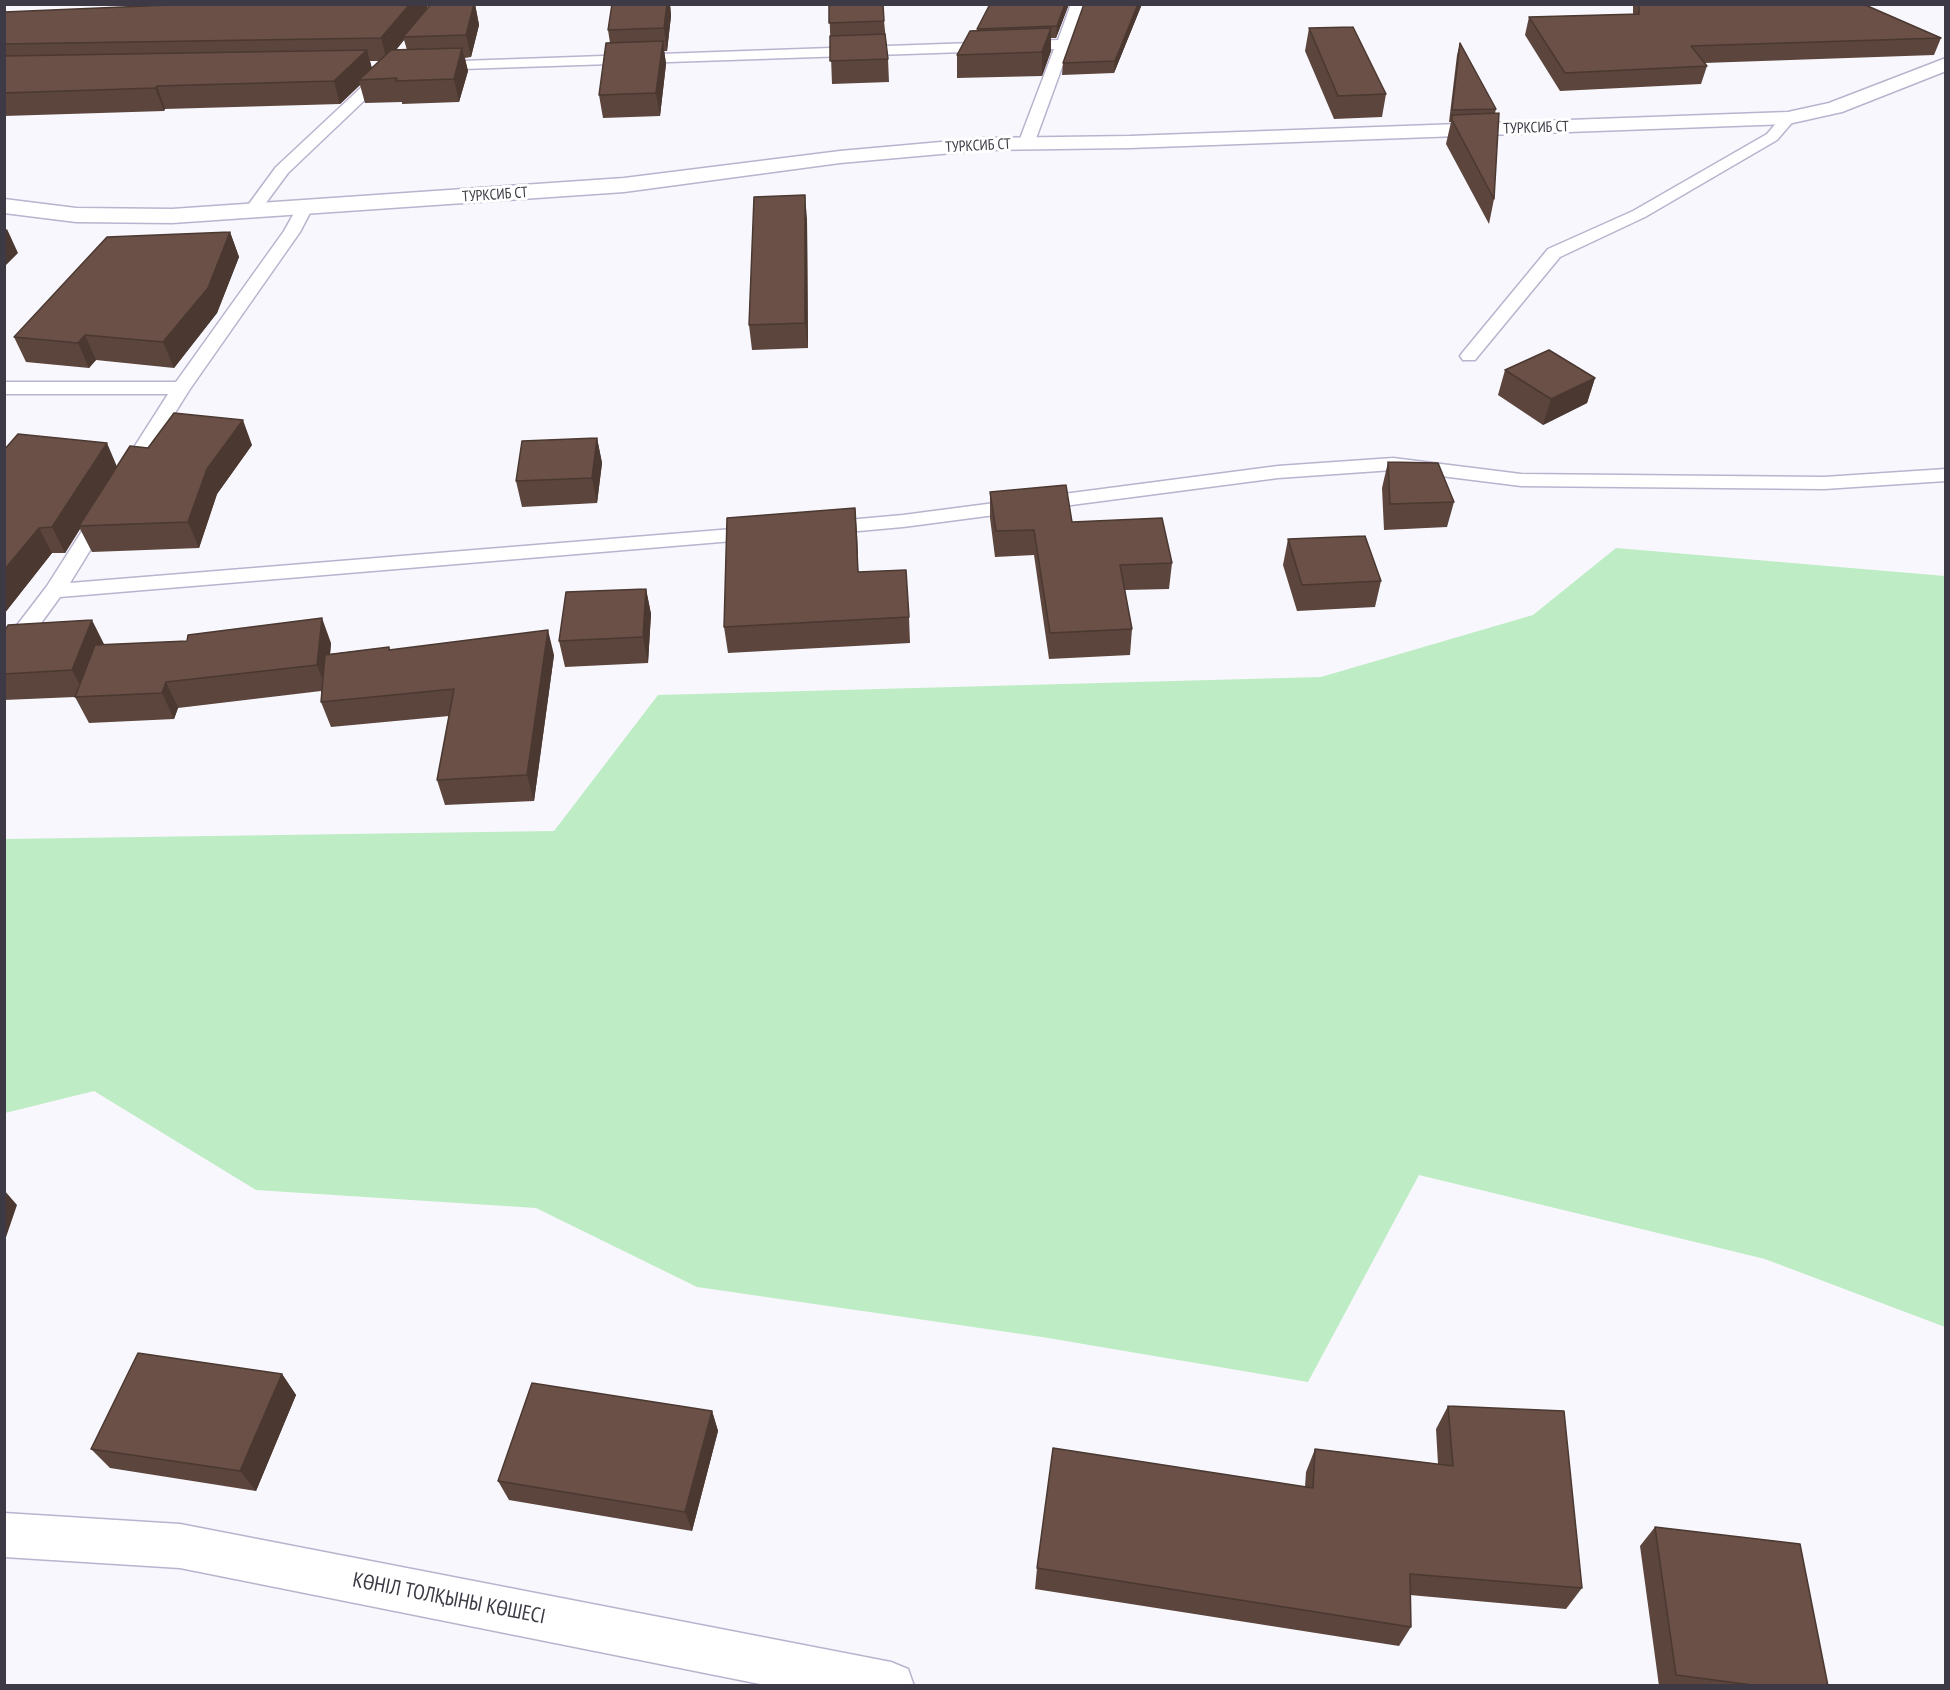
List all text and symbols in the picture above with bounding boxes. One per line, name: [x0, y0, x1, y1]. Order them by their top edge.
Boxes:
street label: ТУРКСИБ СТ: [1503, 118, 1569, 138]
street label: ТУРКСИБ СТ: [945, 135, 1011, 157]
street label: ТУРКСИБ СТ: [462, 184, 528, 206]
street label: КӨНІЛ ТОЛҚЫНЫ КӨШЕСІ: [351, 1568, 547, 1630]

